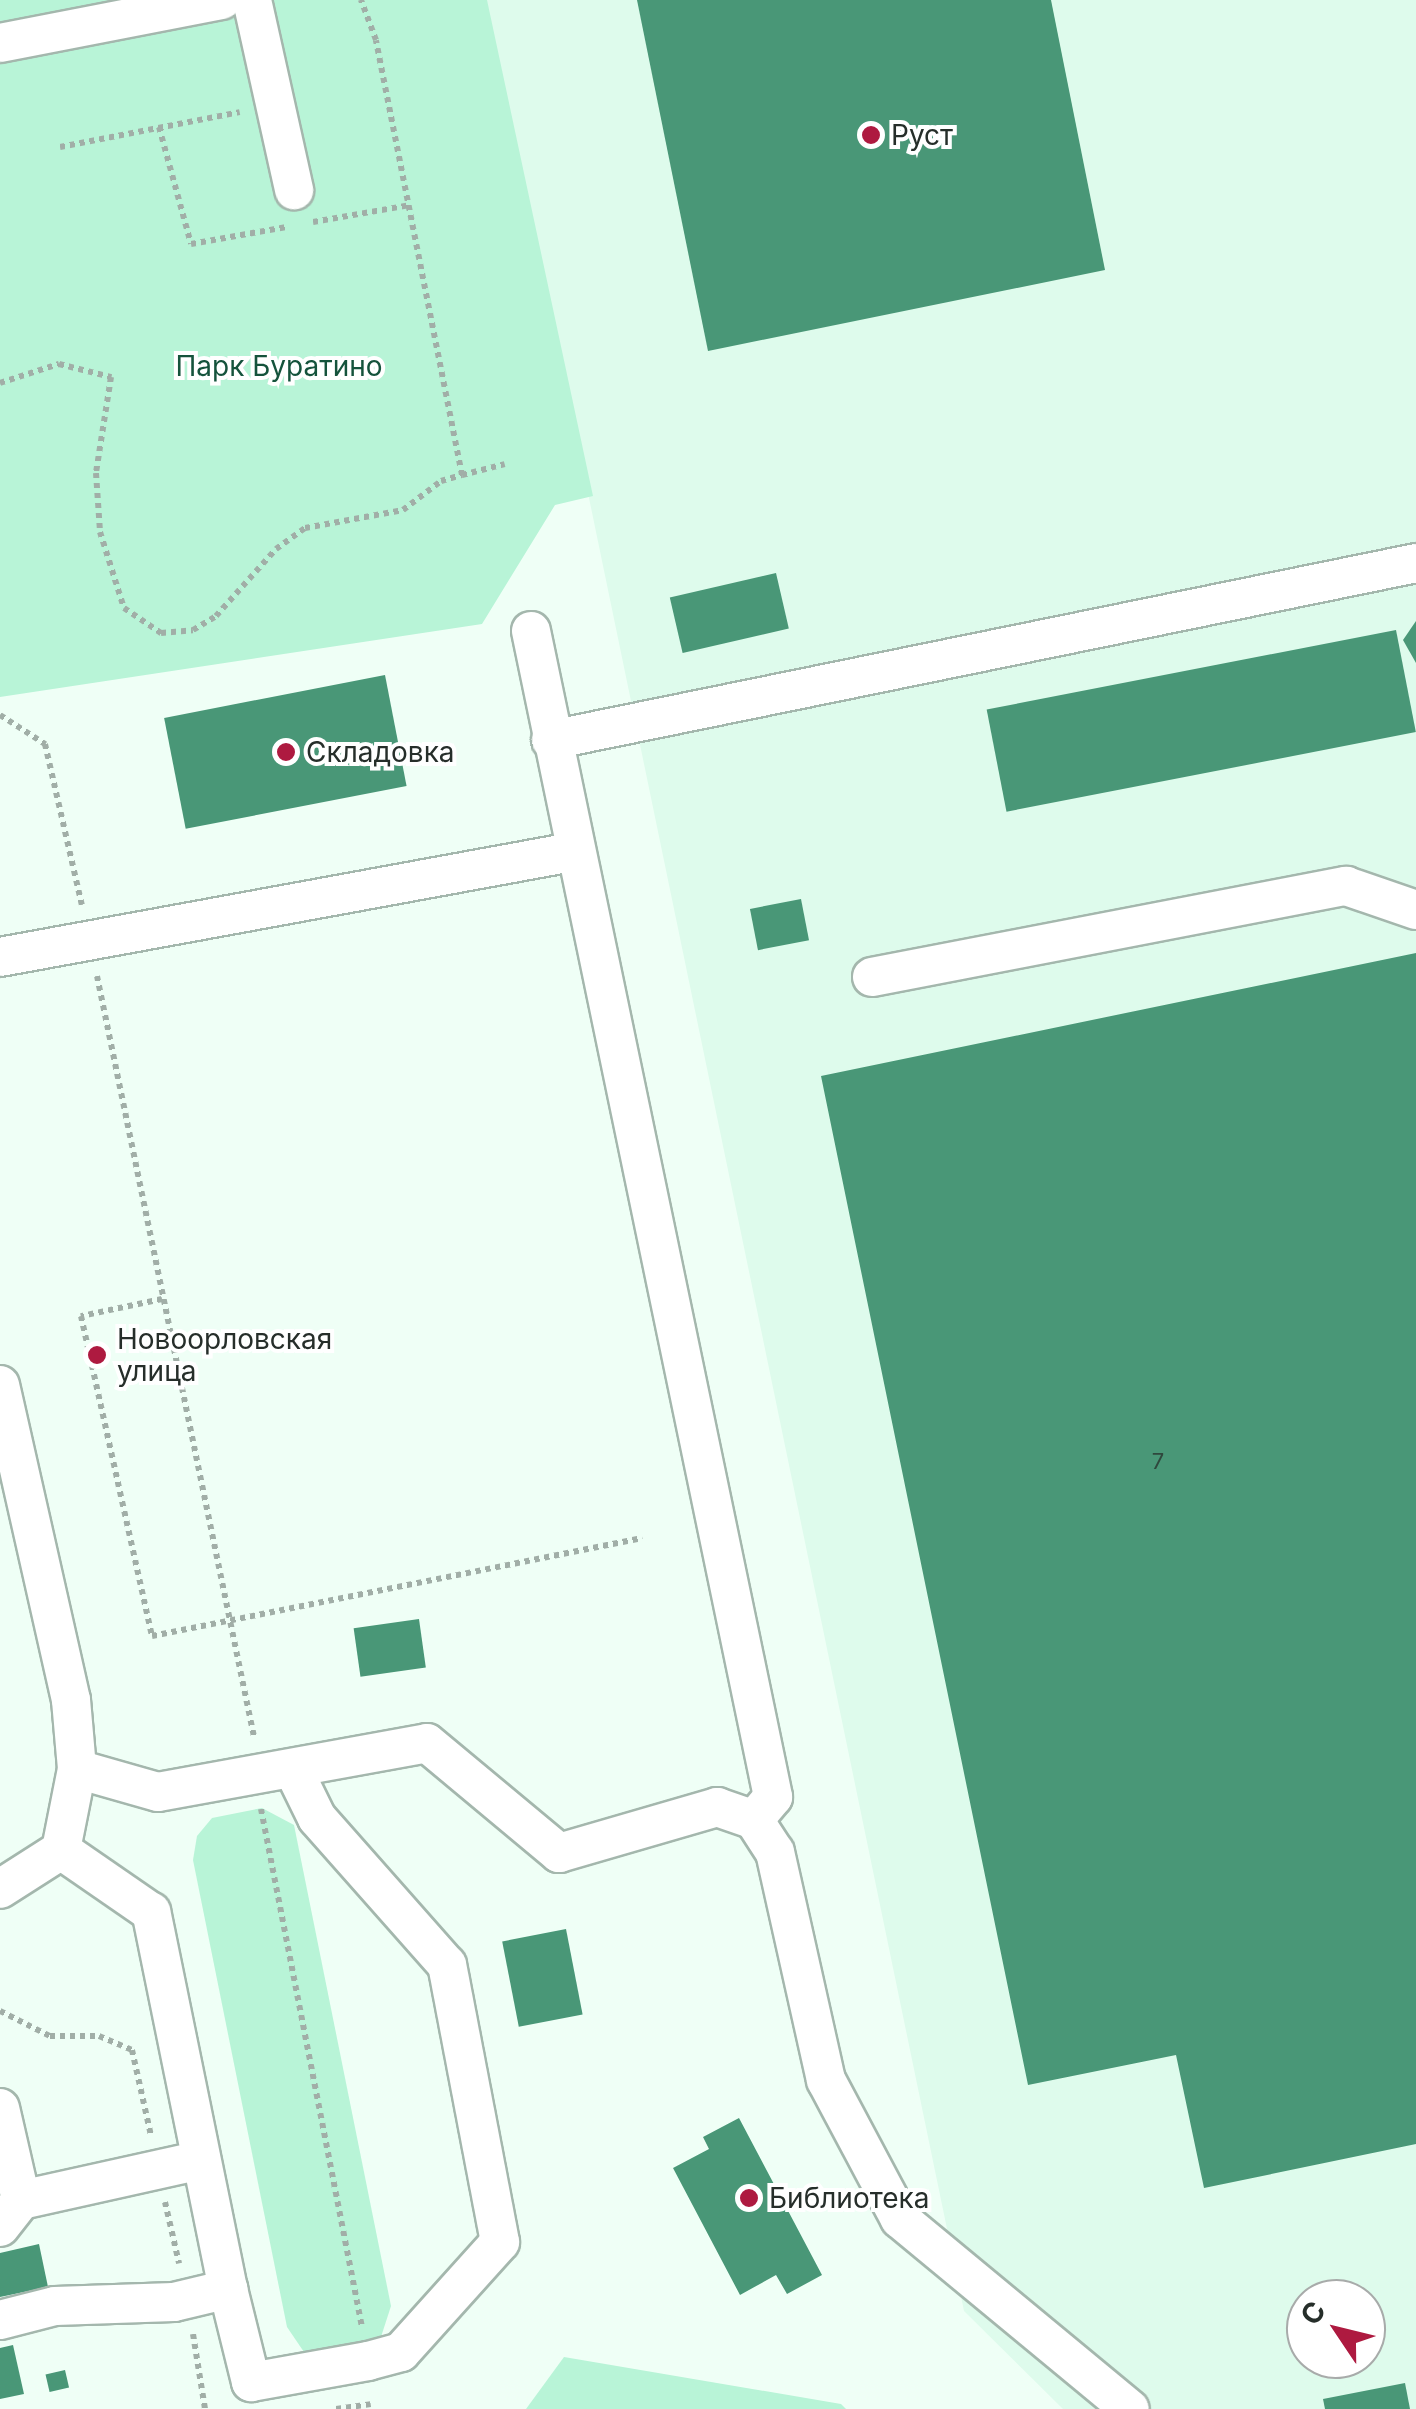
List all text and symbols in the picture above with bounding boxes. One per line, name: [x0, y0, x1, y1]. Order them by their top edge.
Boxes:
place label: Руст: [891, 118, 953, 152]
marker: Руст: [860, 124, 882, 146]
park label: Парк Буратино: [175, 349, 383, 383]
place label: Складовка: [306, 735, 455, 769]
marker: Складовка: [275, 741, 297, 763]
place label: Новоорловская улица: [117, 1322, 332, 1388]
marker: Новоорловская улица: [86, 1344, 108, 1366]
house number: 7: [1152, 1449, 1164, 1475]
place label: Библиотека: [769, 2181, 929, 2215]
marker: Библиотека: [738, 2187, 760, 2209]
north arrow: [1286, 2279, 1386, 2379]
text: С: [1293, 2295, 1333, 2331]

